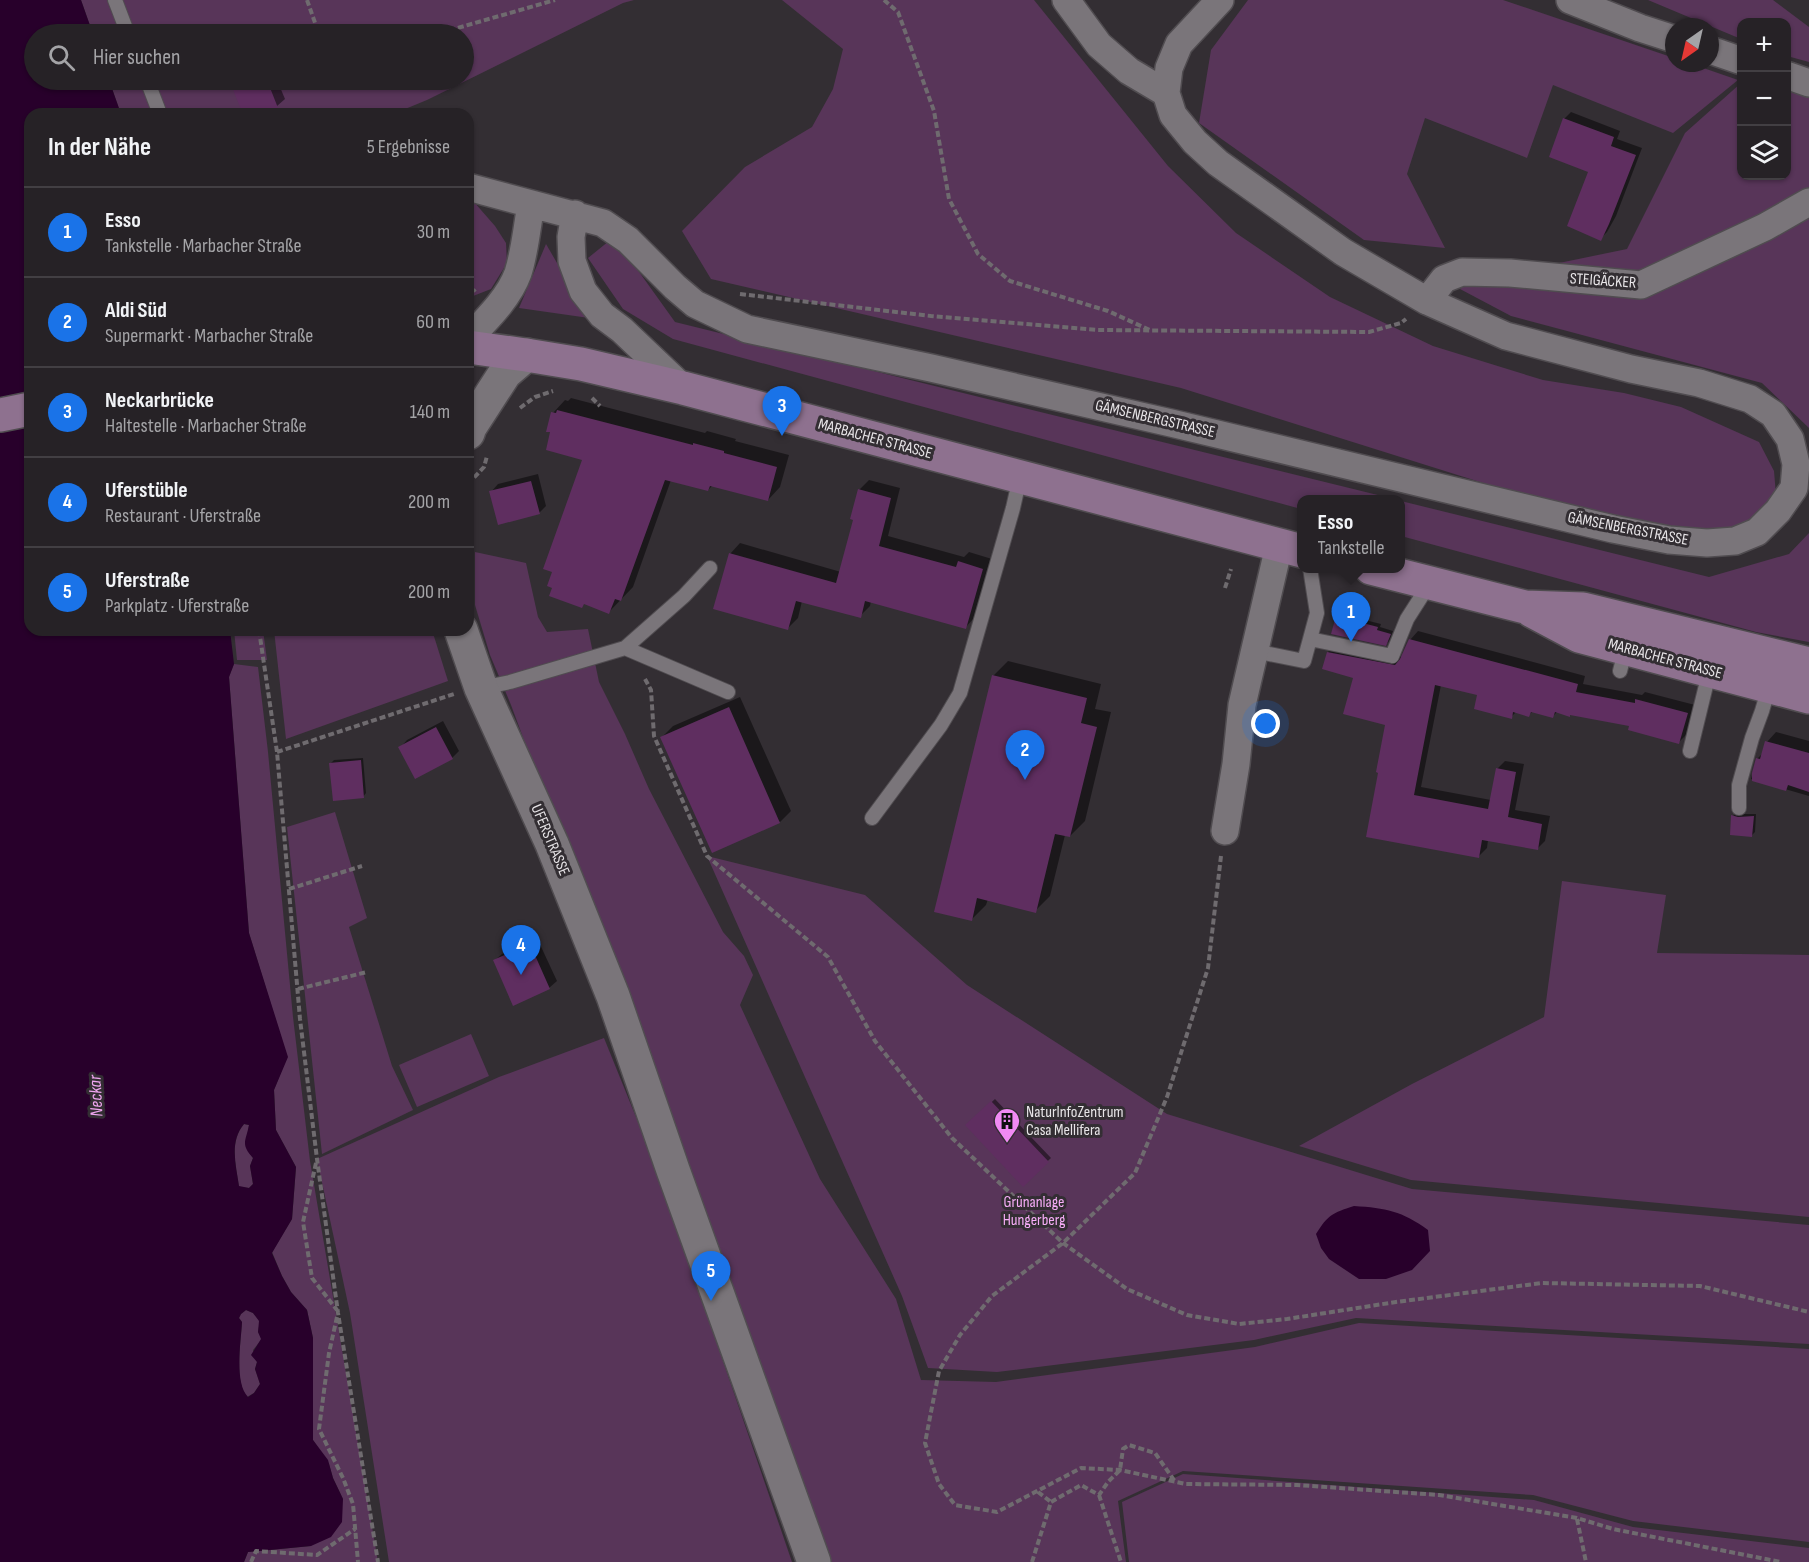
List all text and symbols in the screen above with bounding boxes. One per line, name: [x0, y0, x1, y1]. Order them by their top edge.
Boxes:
north arrow: [1665, 18, 1719, 72]
map controls: [1737, 18, 1791, 180]
button: +: [1737, 18, 1791, 72]
search box: [24, 24, 474, 90]
icon: search: [45, 41, 78, 74]
text: Hier suchen: [93, 44, 181, 71]
button: −: [1737, 72, 1791, 126]
button: layers: [1737, 126, 1791, 180]
text: In der Nähe: [48, 132, 151, 163]
text: 5 Ergebnisse: [367, 135, 450, 159]
text: Esso: [105, 207, 141, 234]
text: 1: [64, 220, 71, 244]
text: 30 m: [417, 220, 450, 244]
text: Tankstelle · Marbacher Straße: [105, 234, 301, 258]
street label: STEIGÄCKER: [1569, 269, 1637, 293]
text: Aldi Süd: [105, 297, 167, 324]
text: 2: [63, 310, 72, 334]
text: 60 m: [416, 310, 450, 334]
text: Supermarkt · Marbacher Straße: [105, 324, 313, 348]
pin: 3: [762, 386, 802, 436]
text: Neckarbrücke: [105, 387, 214, 414]
street label: GÄMSENBERGSTRASSE: [1093, 396, 1217, 442]
text: 3: [63, 400, 72, 424]
text: 140 m: [410, 400, 450, 424]
text: Haltestelle · Marbacher Straße: [105, 414, 307, 438]
street label: MARBACHER STRASSE: [816, 415, 934, 463]
text: Uferstüble: [105, 477, 188, 504]
text: 4: [63, 490, 72, 514]
text: 200 m: [408, 490, 450, 514]
popup: [1297, 495, 1405, 573]
text: Restaurant · Uferstraße: [105, 504, 261, 528]
street label: GÄMSENBERGSTRASSE: [1566, 508, 1690, 550]
text: Esso: [1317, 509, 1353, 536]
text: Tankstelle: [1317, 536, 1385, 560]
text: Uferstraße: [105, 567, 190, 594]
text: 5: [63, 580, 72, 604]
text: 200 m: [408, 580, 450, 604]
pin: 1: [1332, 592, 1370, 642]
text: Parkplatz · Uferstraße: [105, 594, 249, 618]
street label: MARBACHER STRASSE: [1606, 635, 1724, 683]
your location: [1251, 709, 1280, 738]
pin: 2: [1006, 730, 1044, 780]
street label: UFERSTRASSE: [526, 801, 574, 879]
pin: 4: [502, 926, 540, 975]
water label: Neckar: [84, 1074, 108, 1117]
place label: NaturInfoZentrum Casa Mellifera: [1026, 1103, 1124, 1140]
building icon: NaturInfoZentrum Casa Mellifera: [992, 1106, 1022, 1144]
park label: Grünanlage Hungerberg: [1003, 1193, 1065, 1230]
pin: 5: [692, 1252, 730, 1301]

